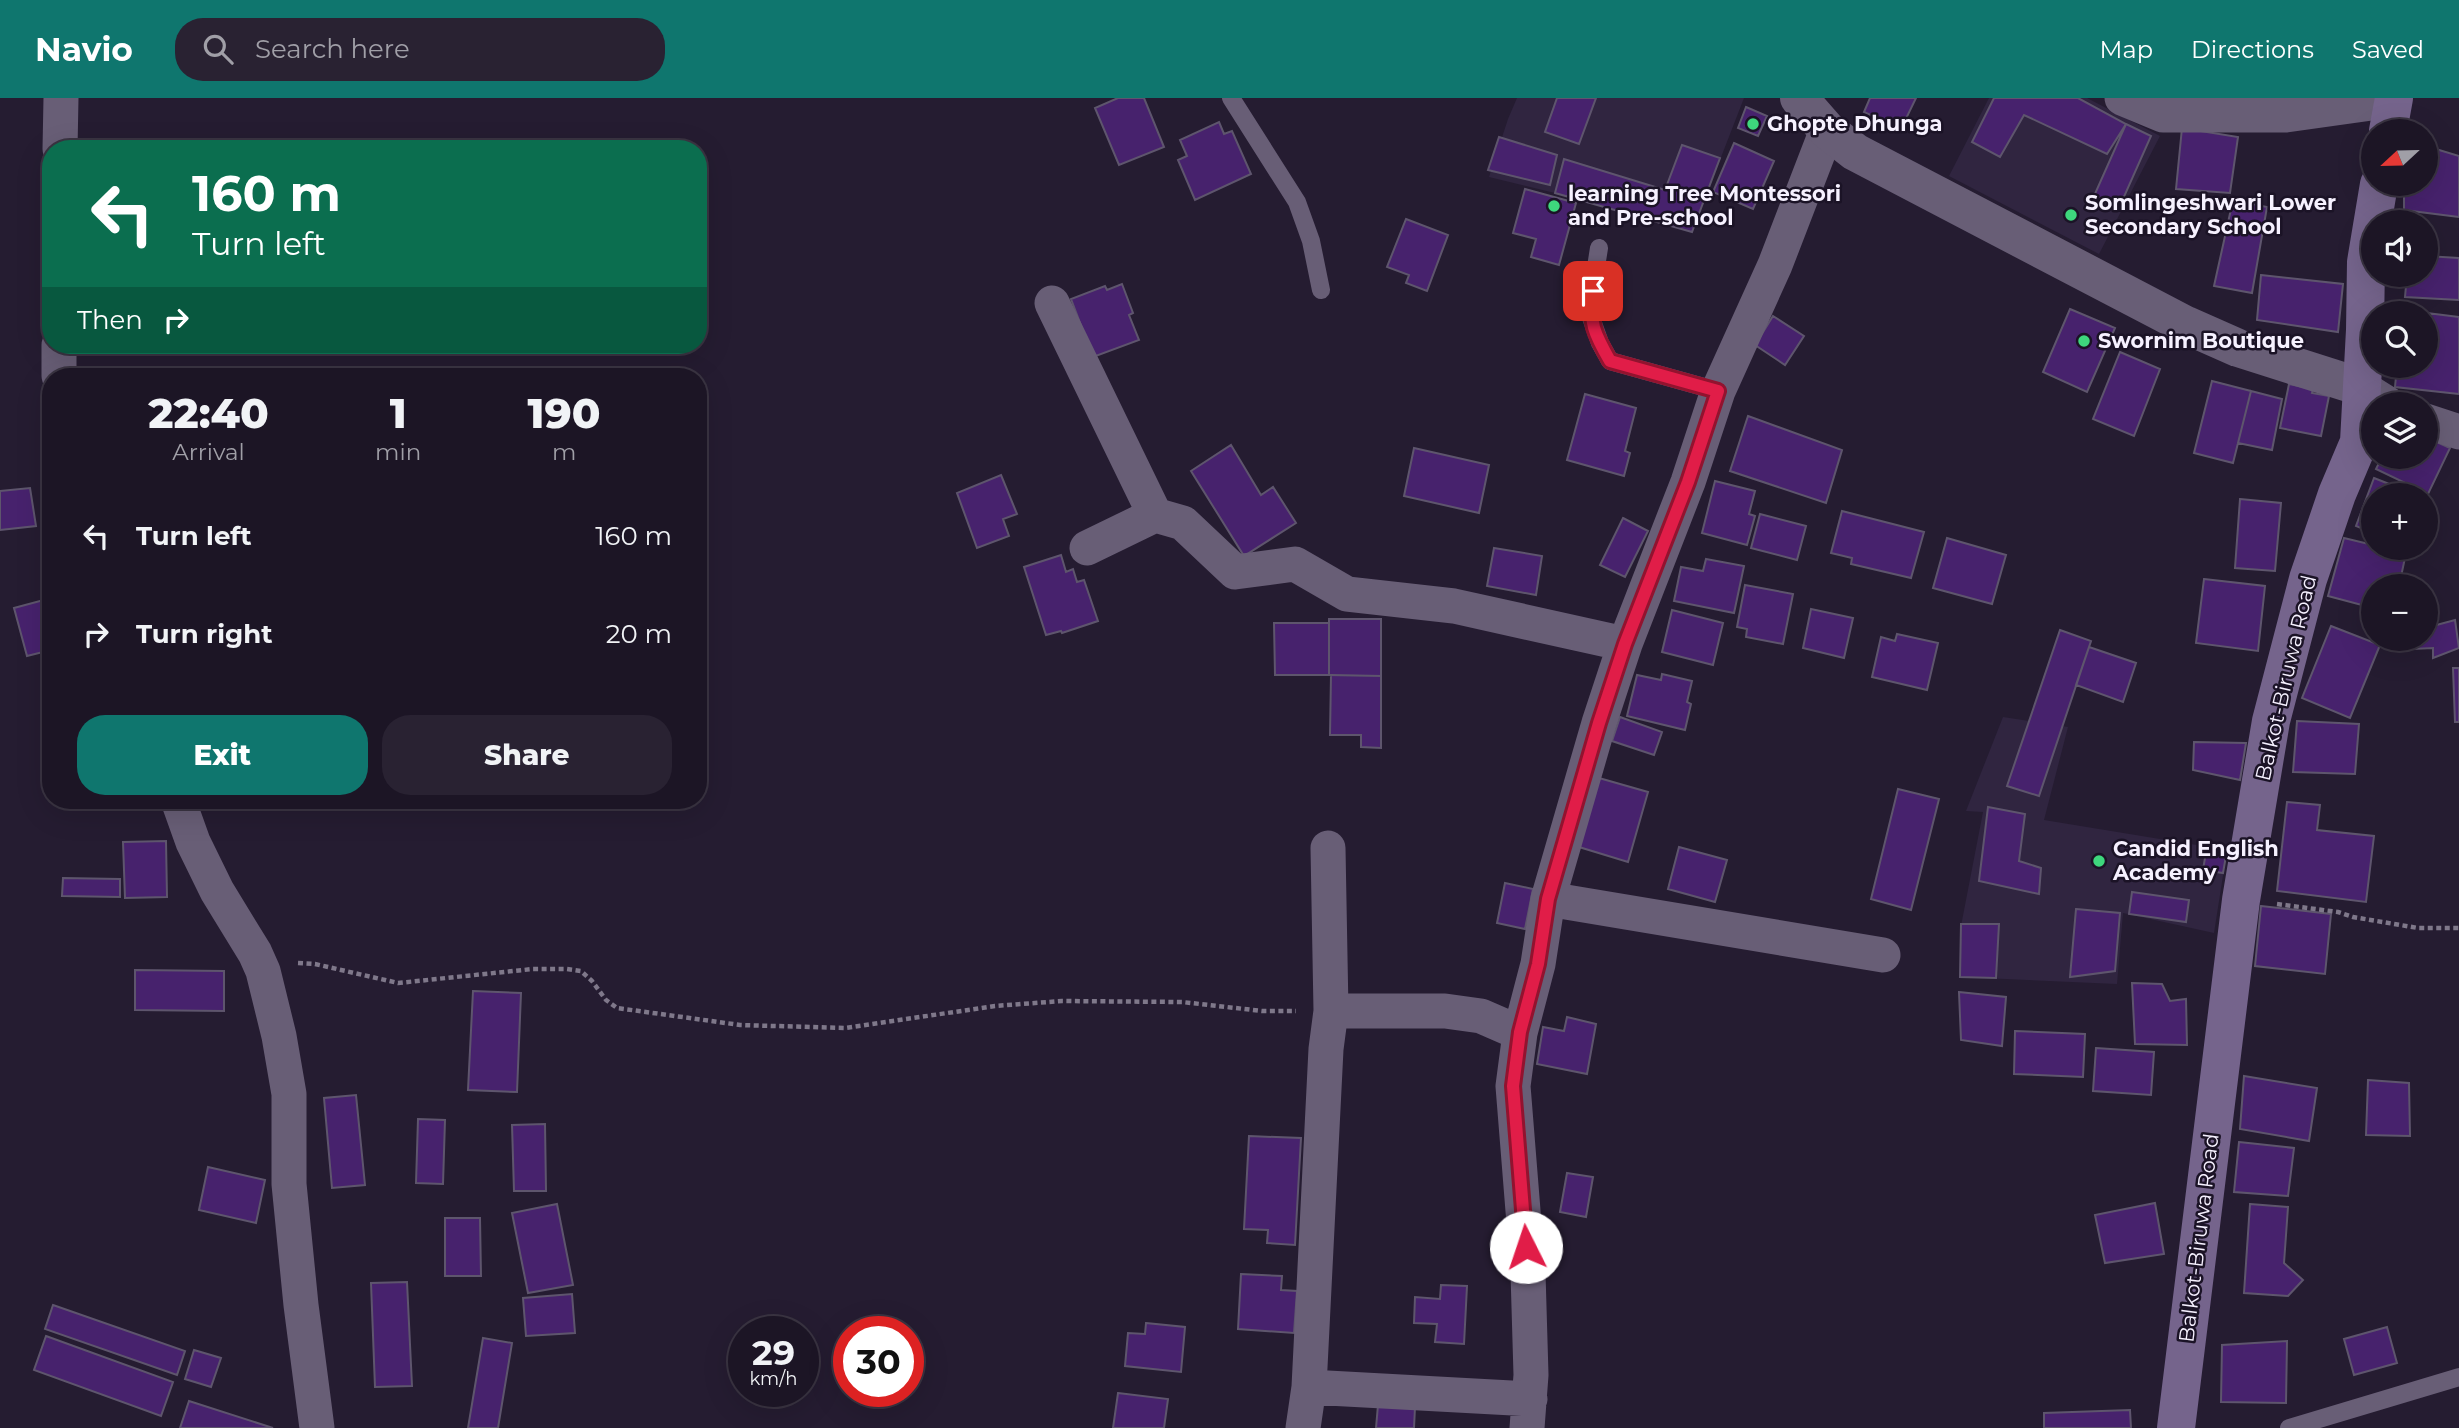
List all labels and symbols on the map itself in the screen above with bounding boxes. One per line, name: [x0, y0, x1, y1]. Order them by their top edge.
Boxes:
place label: Ghopte Dhunga: [1767, 111, 1943, 136]
marker: Ghopte Dhunga: [1745, 116, 1761, 132]
north arrow: [2361, 119, 2438, 196]
place label: learning Tree Montessori and Pre-school: [1568, 181, 1841, 230]
place label: Somlingeshwari Lower Secondary School: [2085, 190, 2336, 239]
marker: learning Tree Montessori and Pre-school: [1546, 198, 1562, 214]
marker: Somlingeshwari Lower Secondary School: [2063, 207, 2079, 223]
pin: [1563, 261, 1623, 321]
place label: Swornim Boutique: [2098, 328, 2304, 353]
marker: Swornim Boutique: [2076, 333, 2092, 349]
street label: Balkot-Biruwa Road: [2250, 573, 2321, 783]
place label: Candid English Academy: [2112, 836, 2279, 885]
marker: Candid English Academy: [2091, 853, 2107, 869]
street label: Balkot-Biruwa Road: [2173, 1132, 2224, 1344]
position arrow: [1489, 1210, 1563, 1284]
speed limit sign: 30: [833, 1316, 924, 1407]

